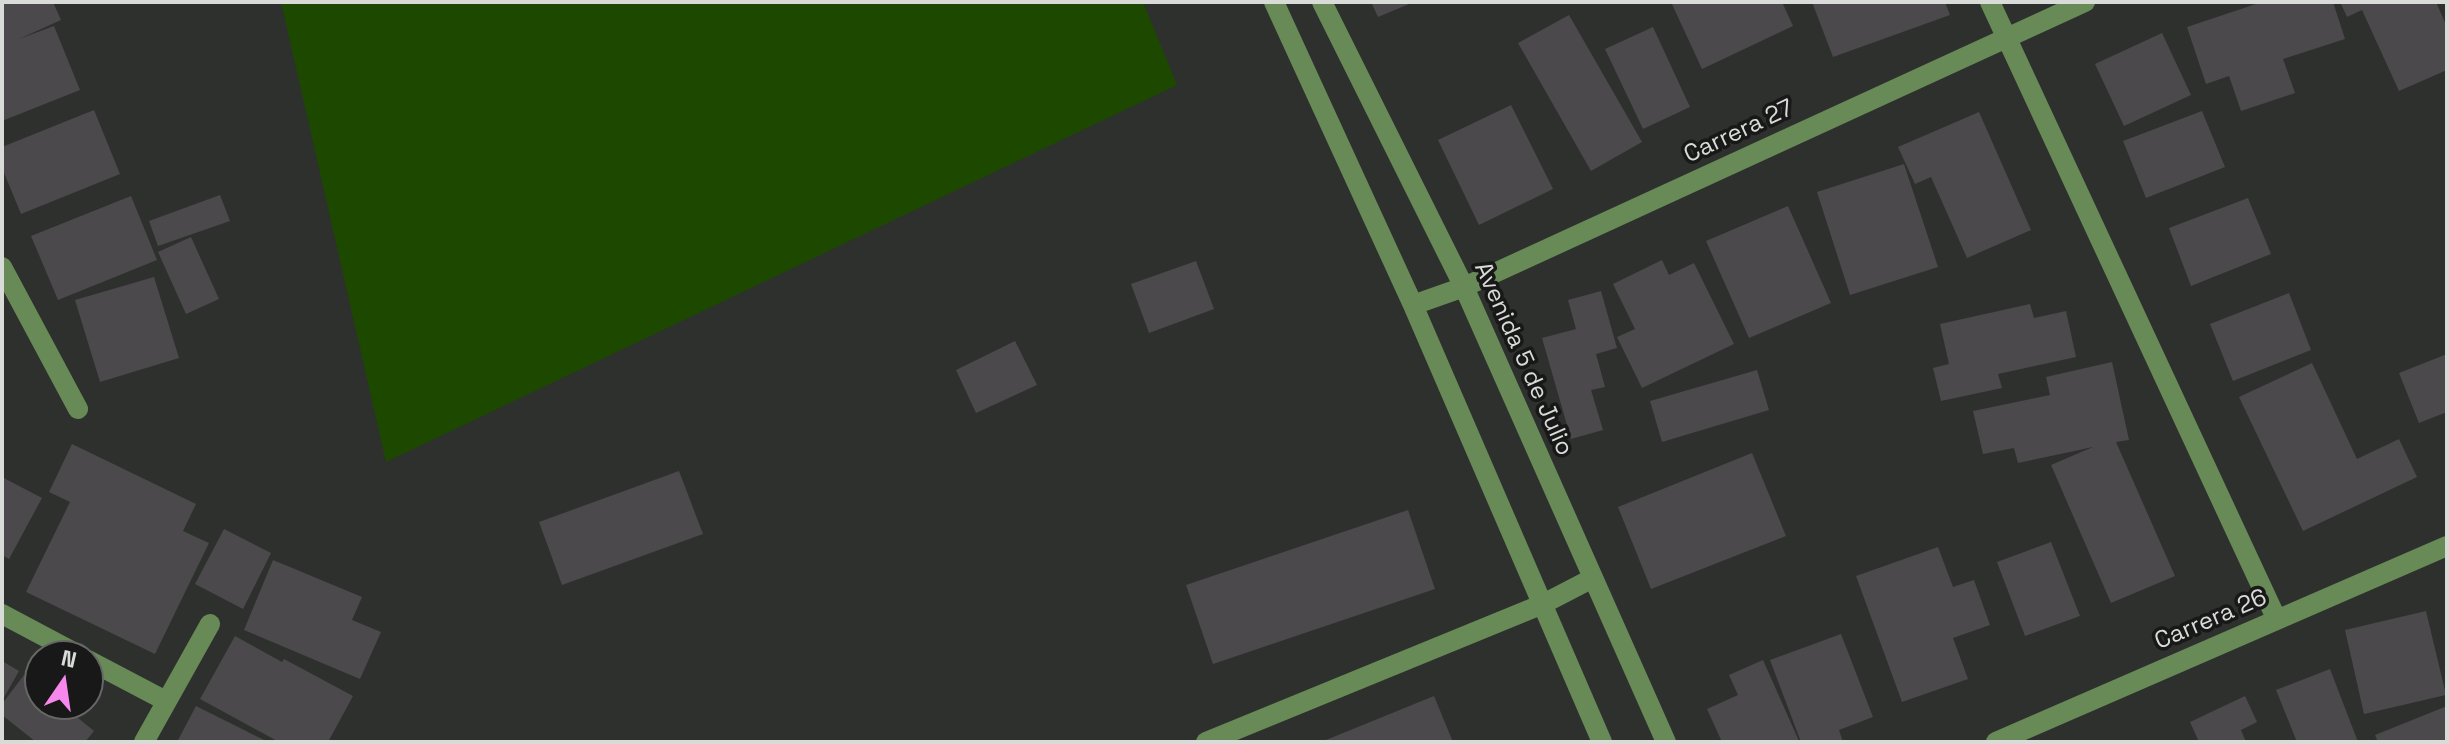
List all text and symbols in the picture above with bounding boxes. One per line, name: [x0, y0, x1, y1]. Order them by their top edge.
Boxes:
street label: Carrera 27: [1680, 94, 1798, 170]
street label: Avenida 5 de Julio: [1467, 258, 1579, 460]
street label: Carrera 26: [2151, 584, 2271, 656]
north arrow: [24, 640, 104, 720]
text: N: [59, 643, 79, 674]

